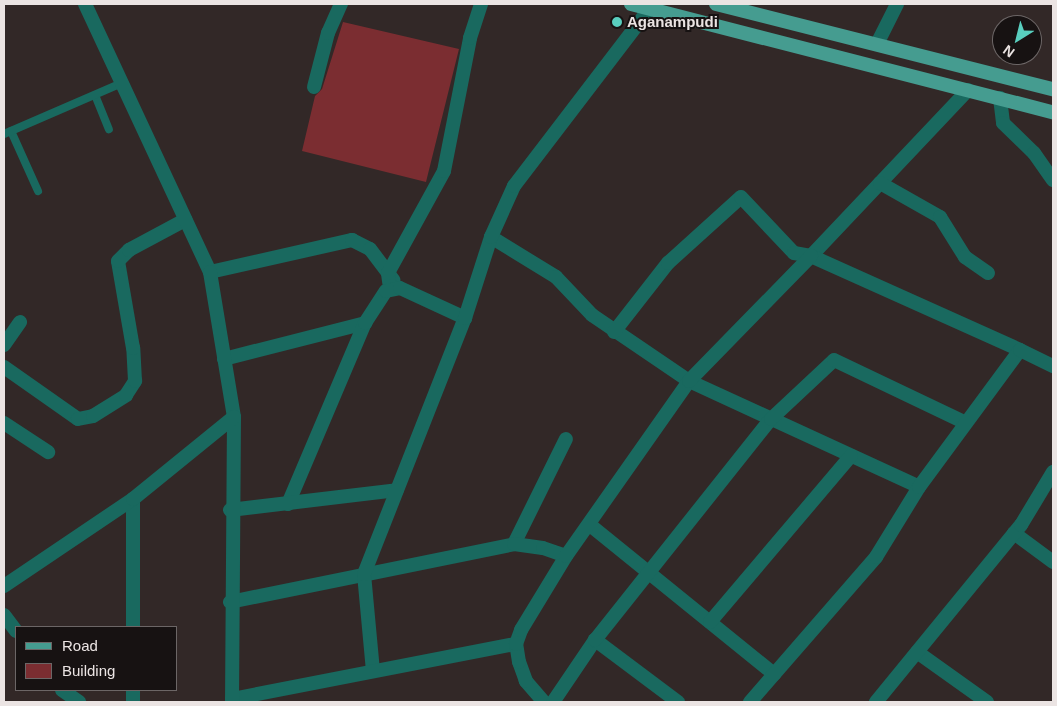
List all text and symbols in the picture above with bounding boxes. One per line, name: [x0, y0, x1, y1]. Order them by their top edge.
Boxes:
place label: Aganampudi: [627, 13, 718, 31]
north arrow: [992, 15, 1042, 65]
marker: Aganampudi: [611, 16, 623, 28]
text: N: [1000, 42, 1018, 61]
legend: [15, 626, 178, 691]
text: Road: [62, 637, 98, 654]
text: Building: [62, 662, 115, 679]

